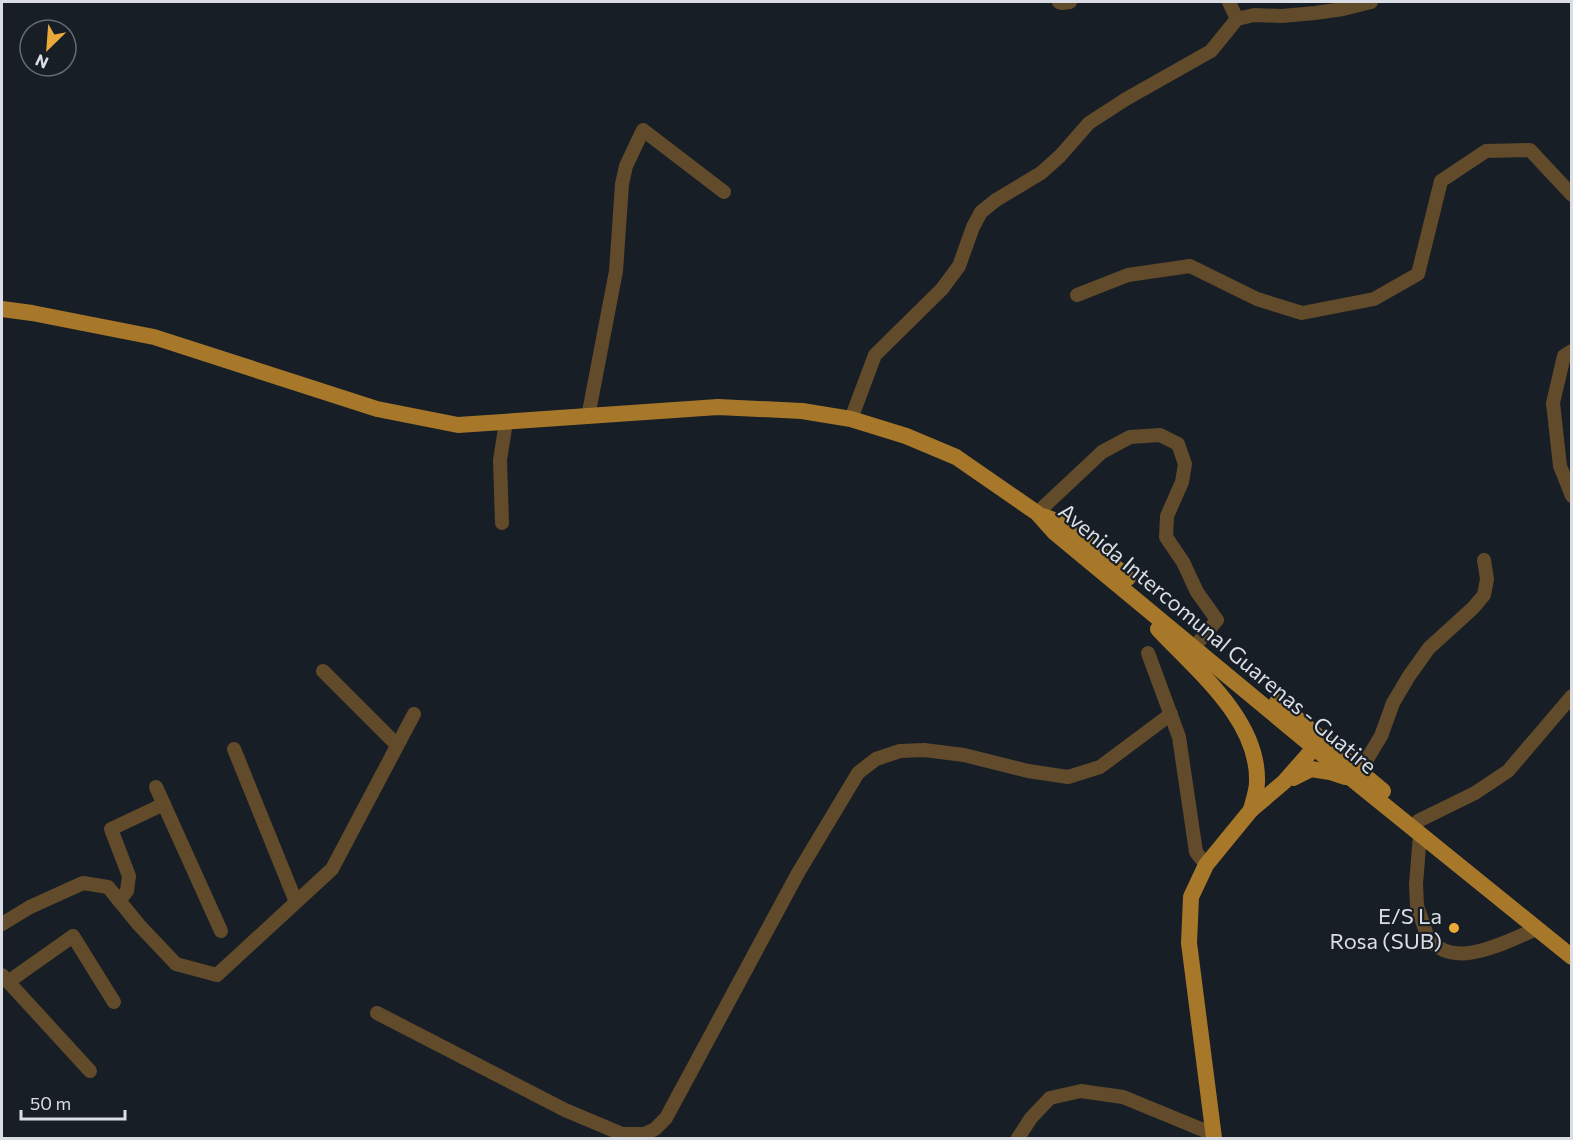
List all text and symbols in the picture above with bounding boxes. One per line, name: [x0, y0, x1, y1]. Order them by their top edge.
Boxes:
north arrow: [18, 18, 78, 78]
text: N: [32, 51, 51, 73]
street label: Avenida Intercomunal Guarenas - Guatire: [1053, 497, 1383, 779]
place label: E/S La Rosa (SUB): [1330, 902, 1442, 954]
marker: E/S La Rosa (SUB): [1447, 921, 1461, 935]
scale bar: [21, 1083, 124, 1121]
text: 50 m: [30, 1092, 71, 1114]

